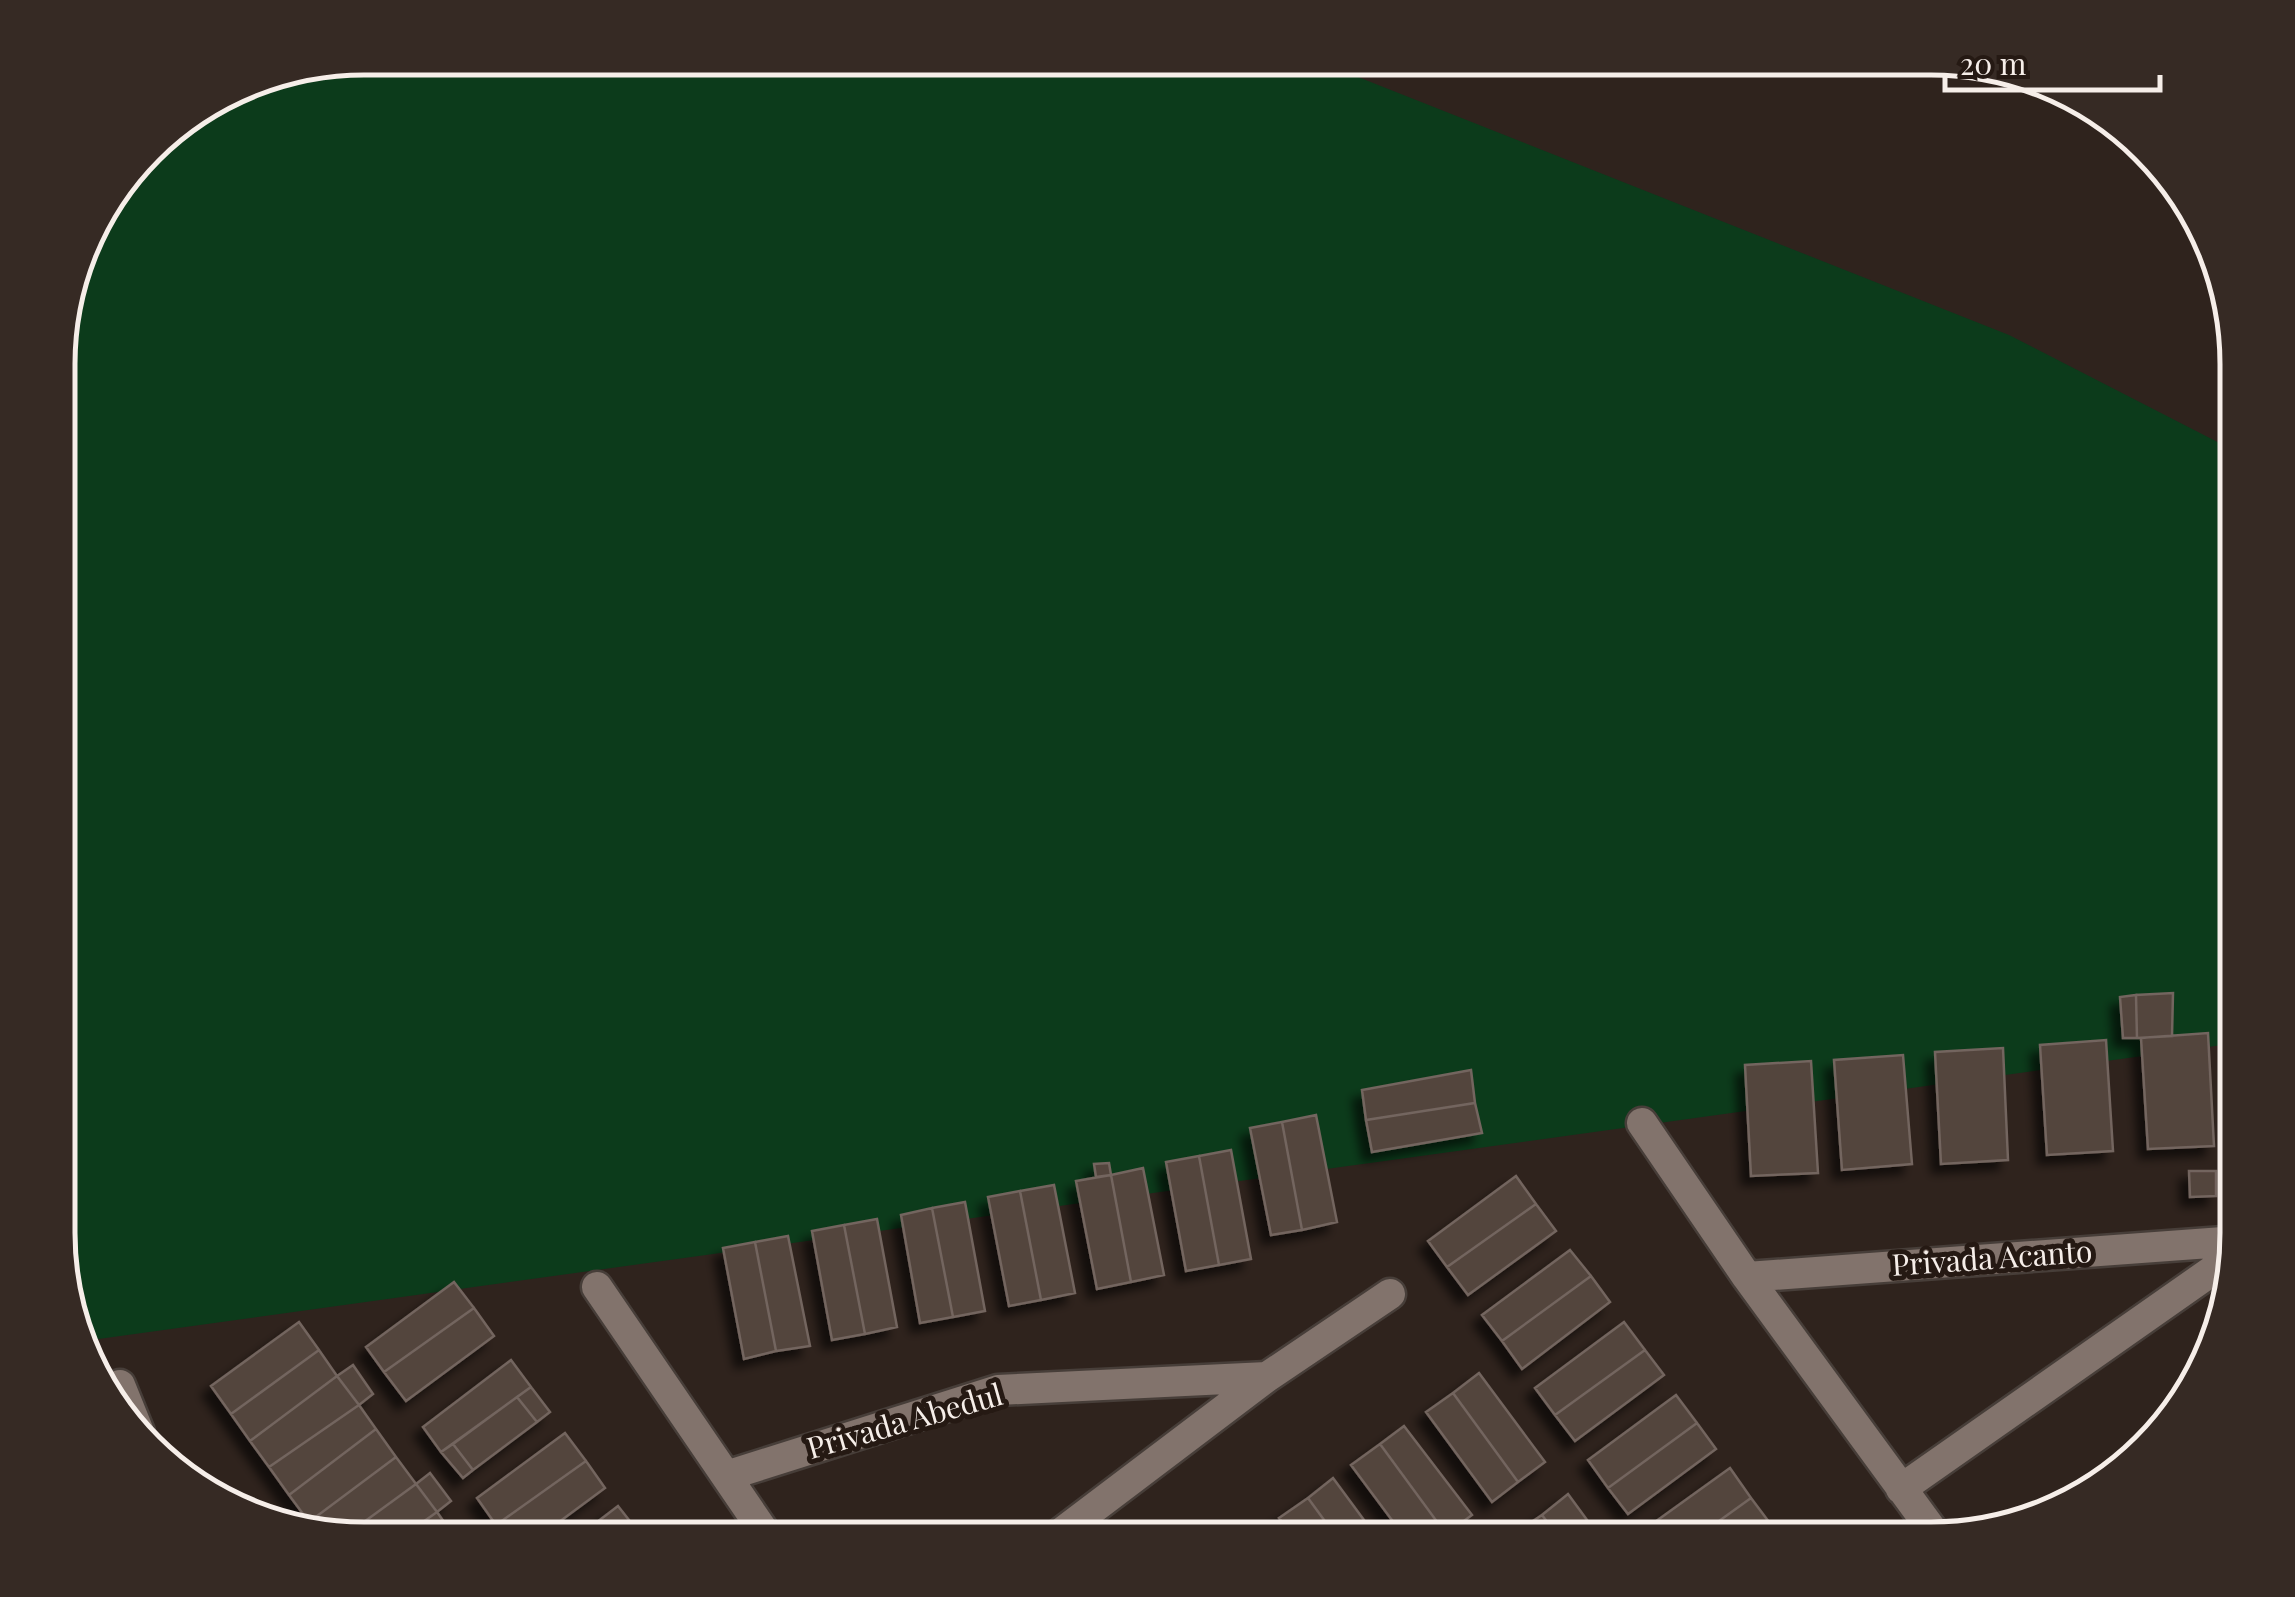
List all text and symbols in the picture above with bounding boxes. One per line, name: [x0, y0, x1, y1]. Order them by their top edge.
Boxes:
scale bar: [1945, 30, 2160, 92]
text: 20 m: [1960, 43, 2027, 83]
street label: Privada Acanto: [1890, 1230, 2094, 1284]
street label: Privada Abedul: [802, 1373, 1007, 1467]

